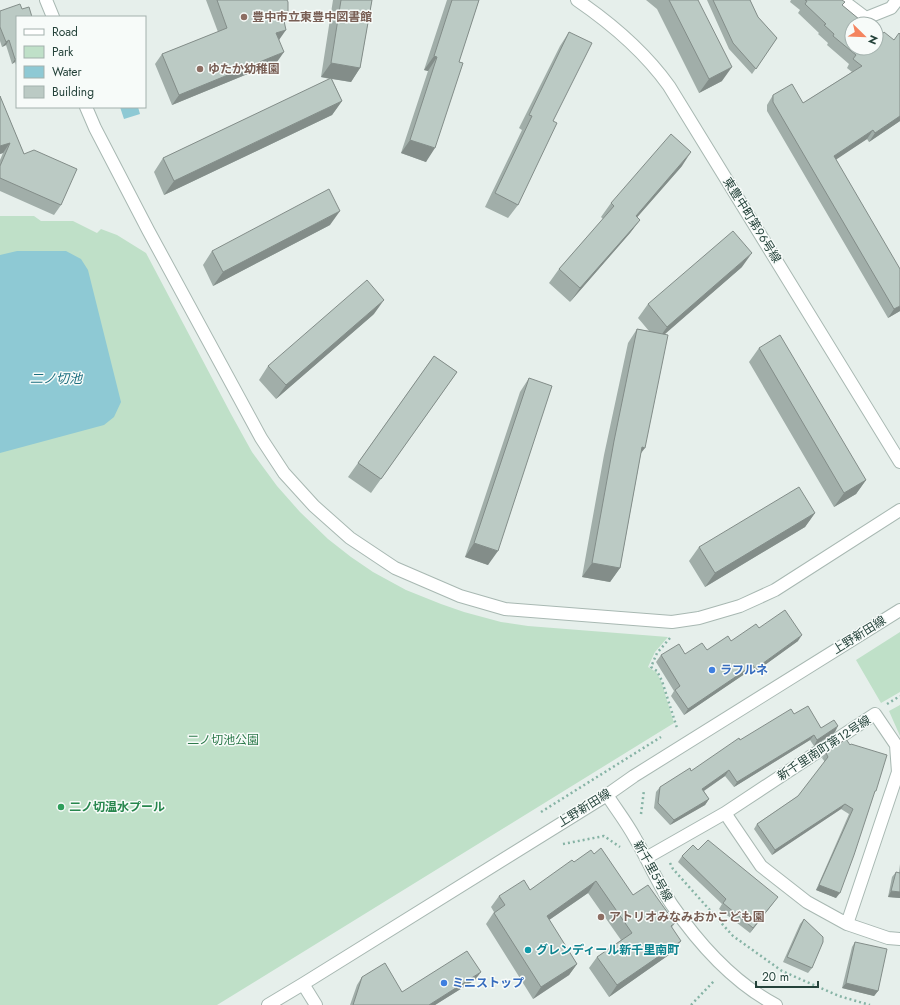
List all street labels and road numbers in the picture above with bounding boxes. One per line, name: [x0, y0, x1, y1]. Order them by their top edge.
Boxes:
street label: 東豊中町第96号線: [718, 174, 786, 266]
street label: 上野新田線: [829, 611, 889, 659]
street label: 新千里南町第12号線: [774, 711, 874, 785]
street label: 上野新田線: [554, 784, 614, 832]
street label: 新千里5号線: [629, 837, 677, 905]

